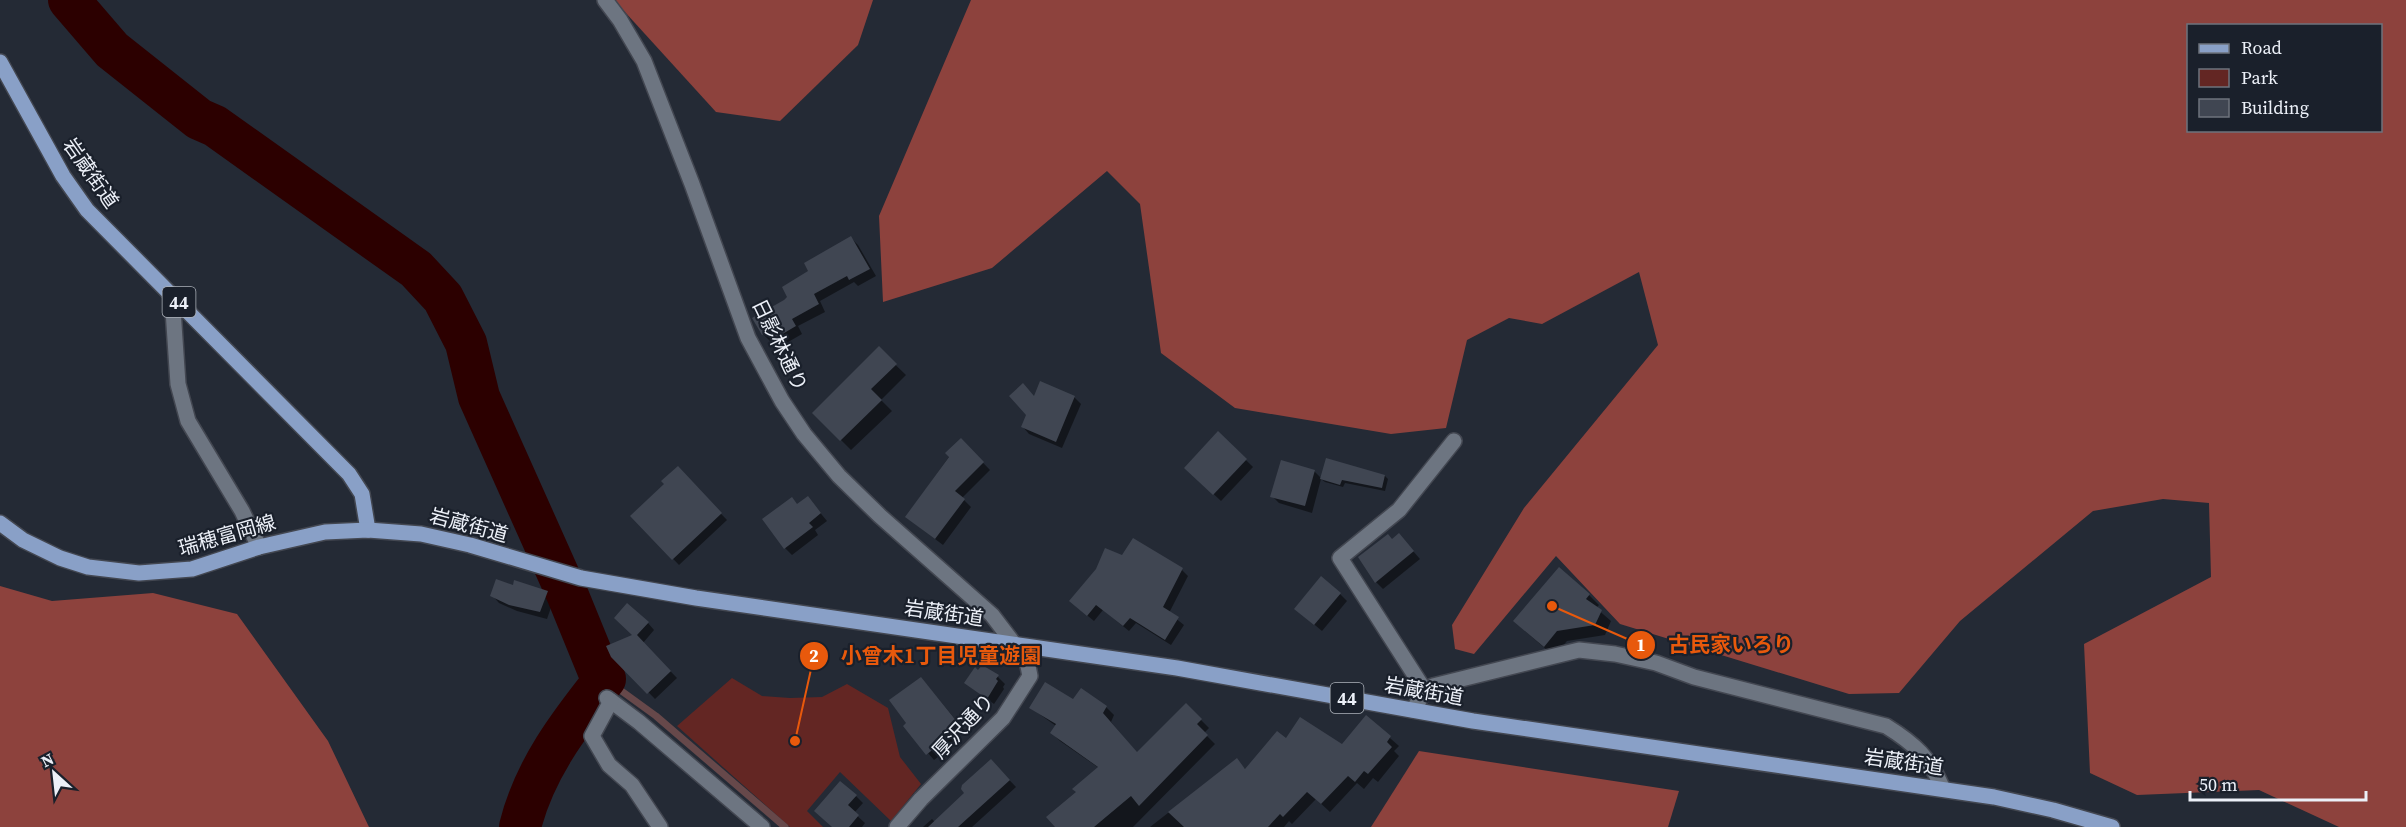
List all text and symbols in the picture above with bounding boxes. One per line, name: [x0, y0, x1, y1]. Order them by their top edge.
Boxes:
legend: [2187, 24, 2382, 132]
text: Road: [2241, 35, 2282, 60]
text: Park: [2241, 65, 2278, 90]
text: Building: [2241, 95, 2309, 120]
street label: 岩蔵街道: [57, 132, 125, 214]
road number: 44: [162, 287, 195, 317]
street label: 日影林通り: [745, 294, 815, 396]
street label: 岩蔵街道: [427, 501, 511, 549]
street label: 瑞穂富岡線: [175, 508, 279, 562]
street label: 岩蔵街道: [902, 594, 986, 632]
callout: 古民家いろり: [1626, 625, 1806, 664]
text: 古民家いろり: [1668, 630, 1794, 659]
text: 1: [1636, 632, 1646, 657]
callout: 小曾木1丁目児童遊園: [799, 636, 1053, 675]
text: 小曾木1丁目児童遊園: [841, 641, 1041, 670]
text: 2: [809, 643, 819, 668]
street label: 岩蔵街道: [1382, 670, 1466, 712]
road number: 44: [1330, 683, 1364, 713]
street label: 厚沢通り: [925, 687, 1001, 765]
north arrow: [24, 743, 84, 803]
street label: 岩蔵街道: [1862, 743, 1946, 781]
text: N: [37, 747, 58, 772]
scale bar: [2190, 764, 2366, 802]
text: 50 m: [2199, 772, 2237, 797]

